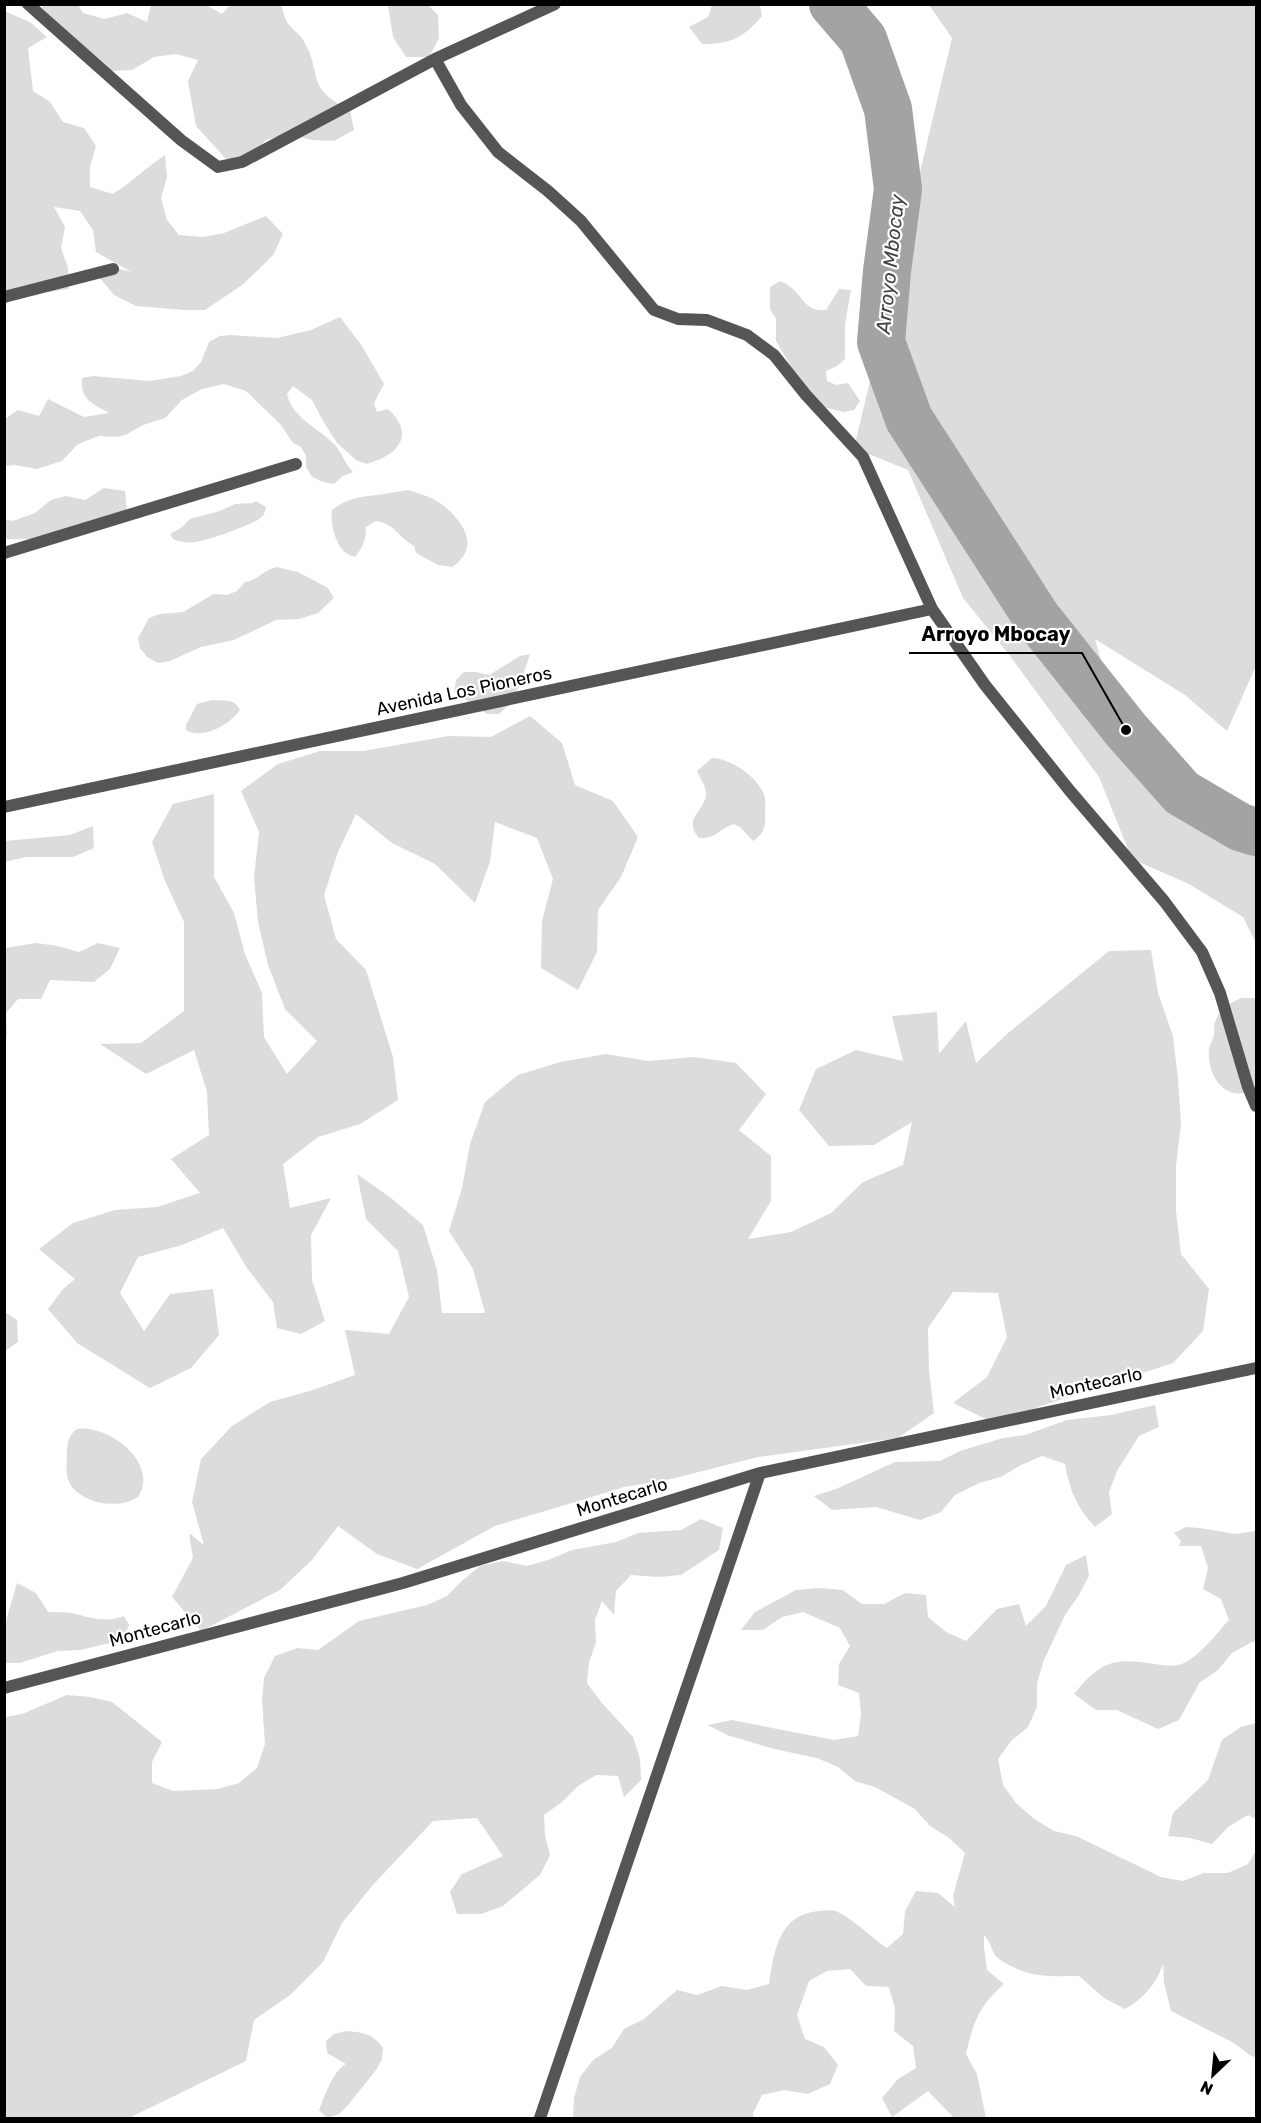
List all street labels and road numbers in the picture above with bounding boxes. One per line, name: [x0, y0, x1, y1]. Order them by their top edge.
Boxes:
street label: Avenida Los Pioneros: [374, 662, 554, 720]
street label: Montecarlo: [1048, 1362, 1144, 1404]
street label: Montecarlo: [574, 1473, 670, 1521]
street label: Montecarlo: [107, 1606, 203, 1652]

